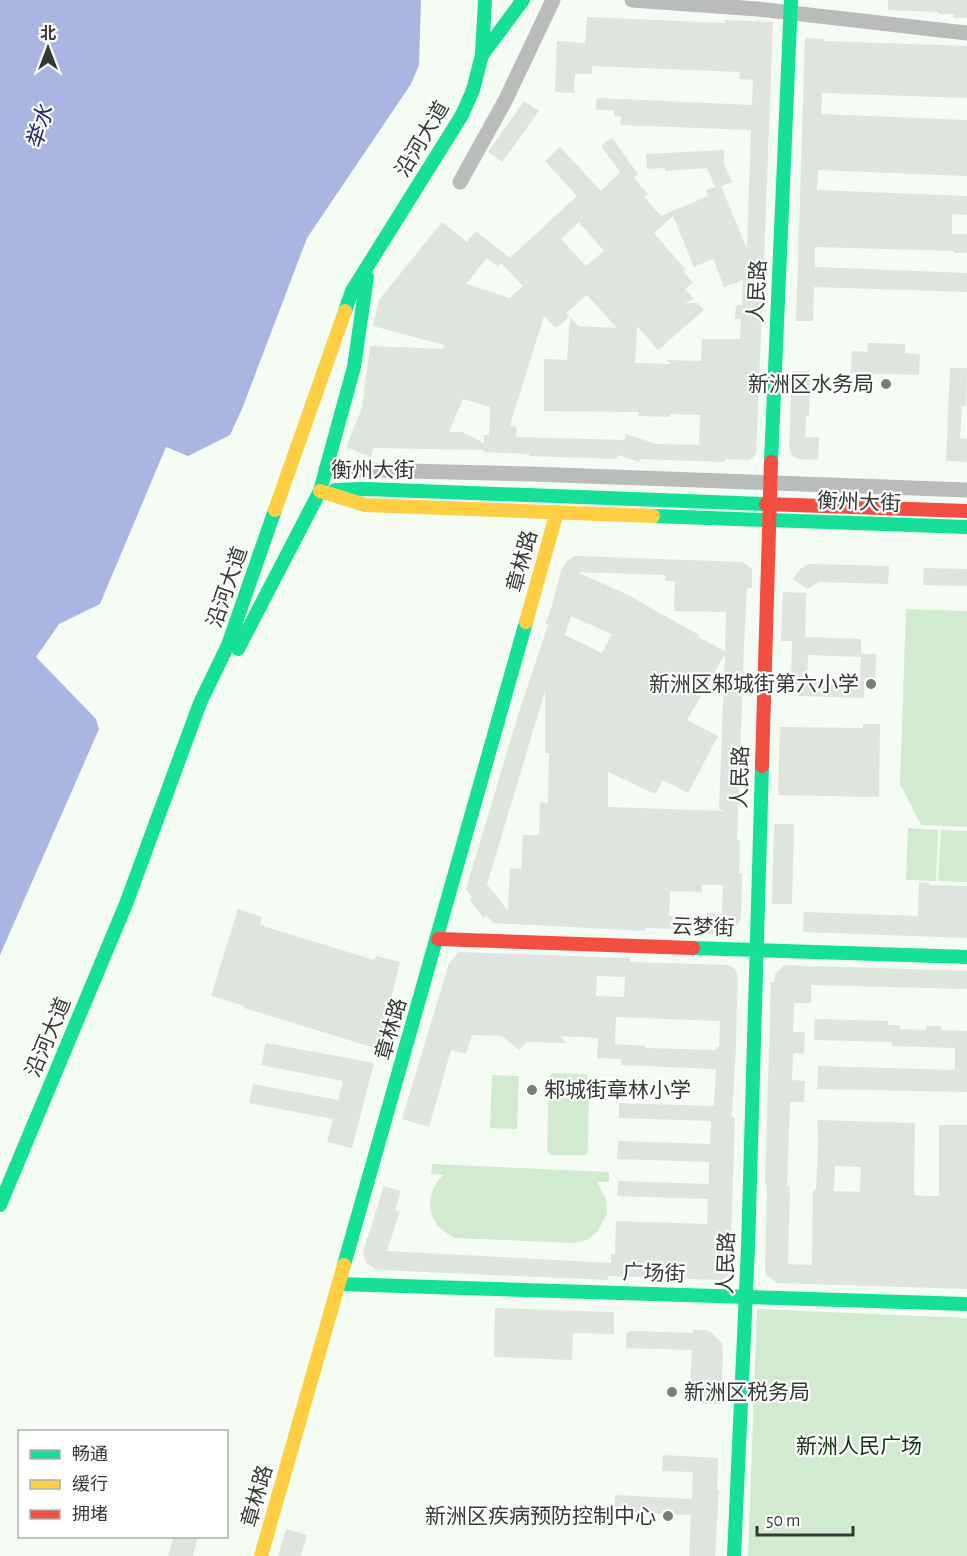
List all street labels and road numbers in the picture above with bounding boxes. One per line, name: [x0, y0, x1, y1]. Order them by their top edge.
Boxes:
street label: 沿河大道: [391, 97, 453, 181]
street label: 人民路: [744, 259, 770, 323]
street label: 衡州大街: [331, 459, 415, 481]
street label: 衡州大街: [817, 490, 901, 514]
street label: 章林路: [503, 528, 541, 594]
street label: 沿河大道: [203, 544, 251, 630]
street label: 人民路: [728, 745, 752, 809]
street label: 云梦街: [671, 915, 735, 939]
street label: 沿河大道: [21, 994, 75, 1080]
street label: 章林路: [372, 996, 410, 1062]
street label: 人民路: [714, 1231, 738, 1295]
street label: 广场街: [622, 1261, 686, 1285]
street label: 章林路: [238, 1463, 276, 1529]

